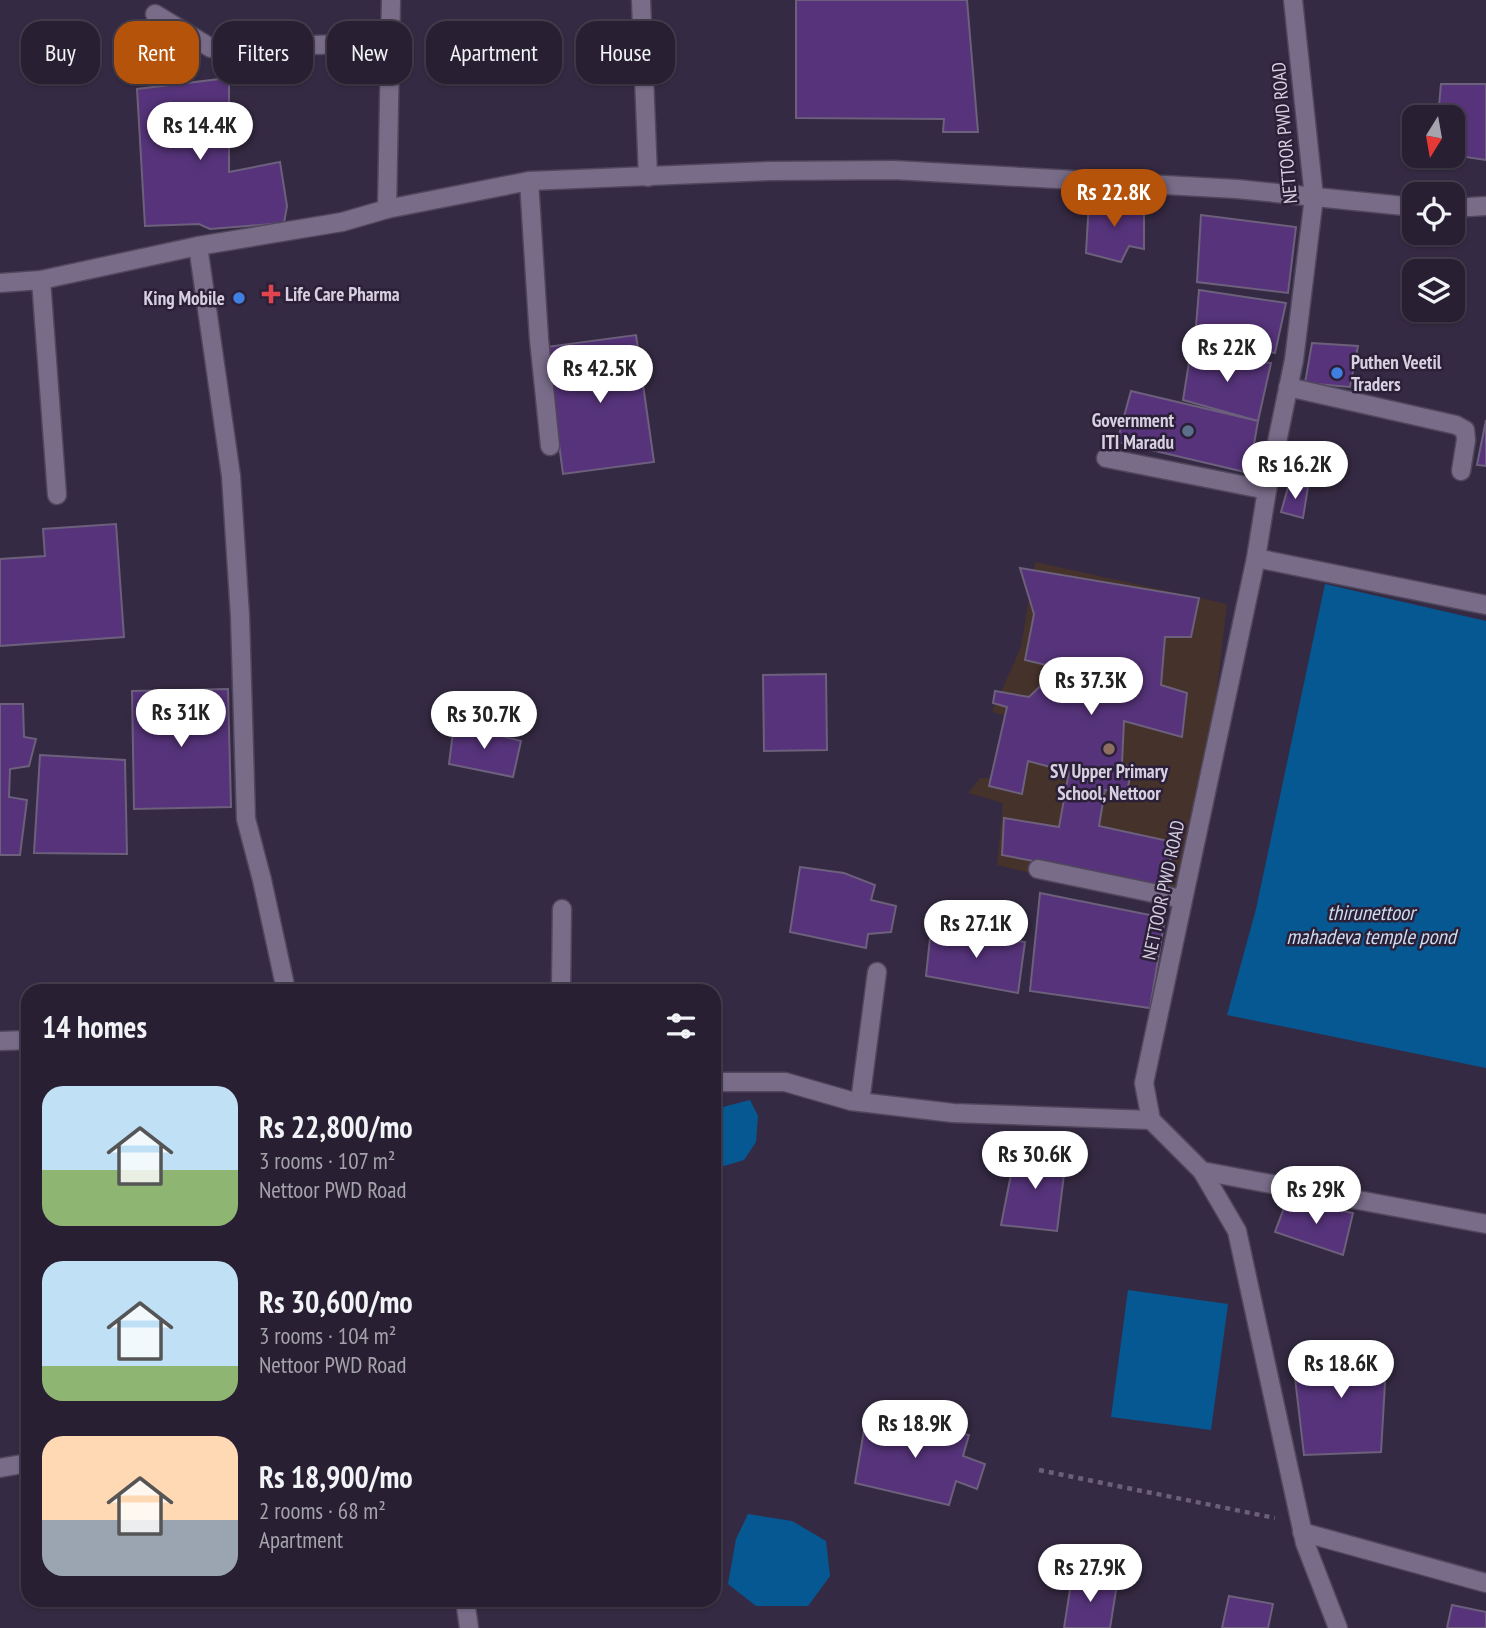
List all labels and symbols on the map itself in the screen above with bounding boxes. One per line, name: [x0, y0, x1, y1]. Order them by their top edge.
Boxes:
street label: NETTOOR PWD ROAD: [1266, 61, 1302, 205]
pin: Rs 14.4K: [128, 102, 272, 162]
north arrow: [1402, 105, 1465, 168]
pin: Rs 22.8K: [1042, 170, 1186, 229]
place label: Life Care Pharma: [285, 282, 400, 306]
place label: King Mobile: [144, 286, 225, 310]
marker: Life Care Pharma: [263, 286, 279, 302]
marker: King Mobile: [231, 290, 247, 306]
pin: Rs 22K: [1170, 324, 1284, 384]
pin: Rs 42.5K: [528, 346, 672, 405]
place label: Puthen Veetil Traders: [1351, 350, 1442, 396]
marker: Puthen Veetil Traders: [1329, 365, 1345, 381]
place label: Government ITI Maradu: [1092, 408, 1174, 454]
marker: Government ITI Maradu: [1180, 423, 1196, 439]
pin: Rs 16.2K: [1223, 442, 1367, 501]
pin: Rs 37.3K: [1019, 658, 1163, 717]
pin: Rs 31K: [124, 690, 238, 749]
pin: Rs 30.7K: [412, 692, 556, 751]
marker: SV Upper Primary School, Nettoor: [1101, 741, 1117, 757]
place label: SV Upper Primary School, Nettoor: [1050, 759, 1168, 805]
street label: NETTOOR PWD ROAD: [1137, 818, 1190, 962]
water label: thirunettoor mahadeva temple pond: [1286, 899, 1459, 950]
pin: Rs 27.1K: [904, 900, 1048, 960]
pin: Rs 30.6K: [963, 1132, 1107, 1191]
pin: Rs 29K: [1259, 1166, 1373, 1226]
pin: Rs 18.6K: [1269, 1340, 1413, 1400]
pin: Rs 18.9K: [843, 1400, 987, 1460]
pin: Rs 27.9K: [1018, 1544, 1162, 1604]

